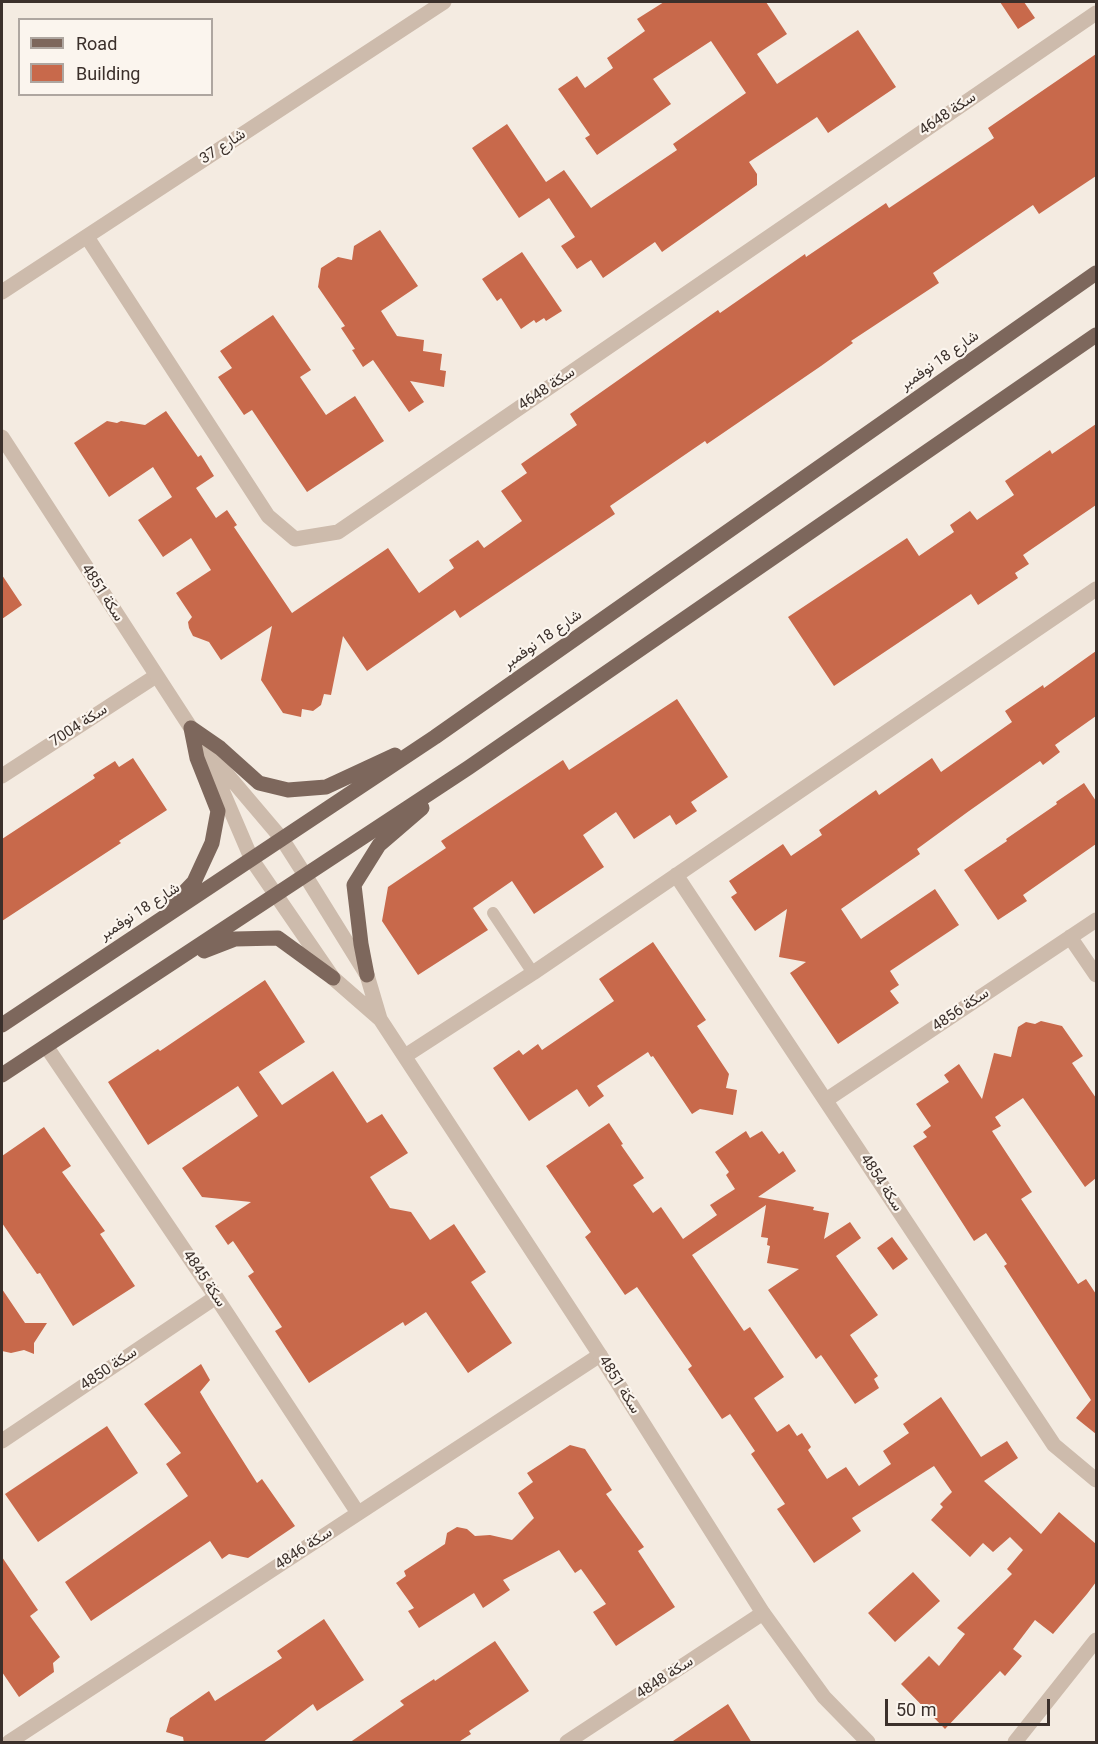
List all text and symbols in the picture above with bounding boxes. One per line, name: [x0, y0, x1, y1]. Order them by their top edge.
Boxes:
legend: [18, 18, 213, 96]
text: Road: [76, 33, 117, 54]
text: Building: [76, 63, 140, 84]
street label: سكة 4648: [916, 88, 980, 140]
street label: شارع 37: [197, 126, 249, 168]
street label: شارع 18 نوفمبر: [897, 327, 983, 395]
street label: سكة 4648: [515, 363, 579, 415]
street label: سكة 4851: [77, 561, 127, 625]
street label: شارع 18 نوفمبر: [500, 606, 586, 674]
street label: سكة 7004: [47, 701, 111, 751]
street label: شارع 18 نوفمبر: [97, 879, 183, 945]
street label: سكة 4856: [929, 984, 993, 1036]
street label: سكة 4854: [856, 1151, 906, 1215]
street label: سكة 4845: [178, 1247, 230, 1311]
street label: سكة 4850: [77, 1343, 141, 1395]
street label: سكة 4851: [594, 1353, 644, 1417]
street label: سكة 4846: [272, 1524, 336, 1574]
street label: سكة 4848: [633, 1653, 697, 1703]
scale bar: [888, 1687, 1053, 1725]
text: 50 m: [896, 1699, 936, 1720]

